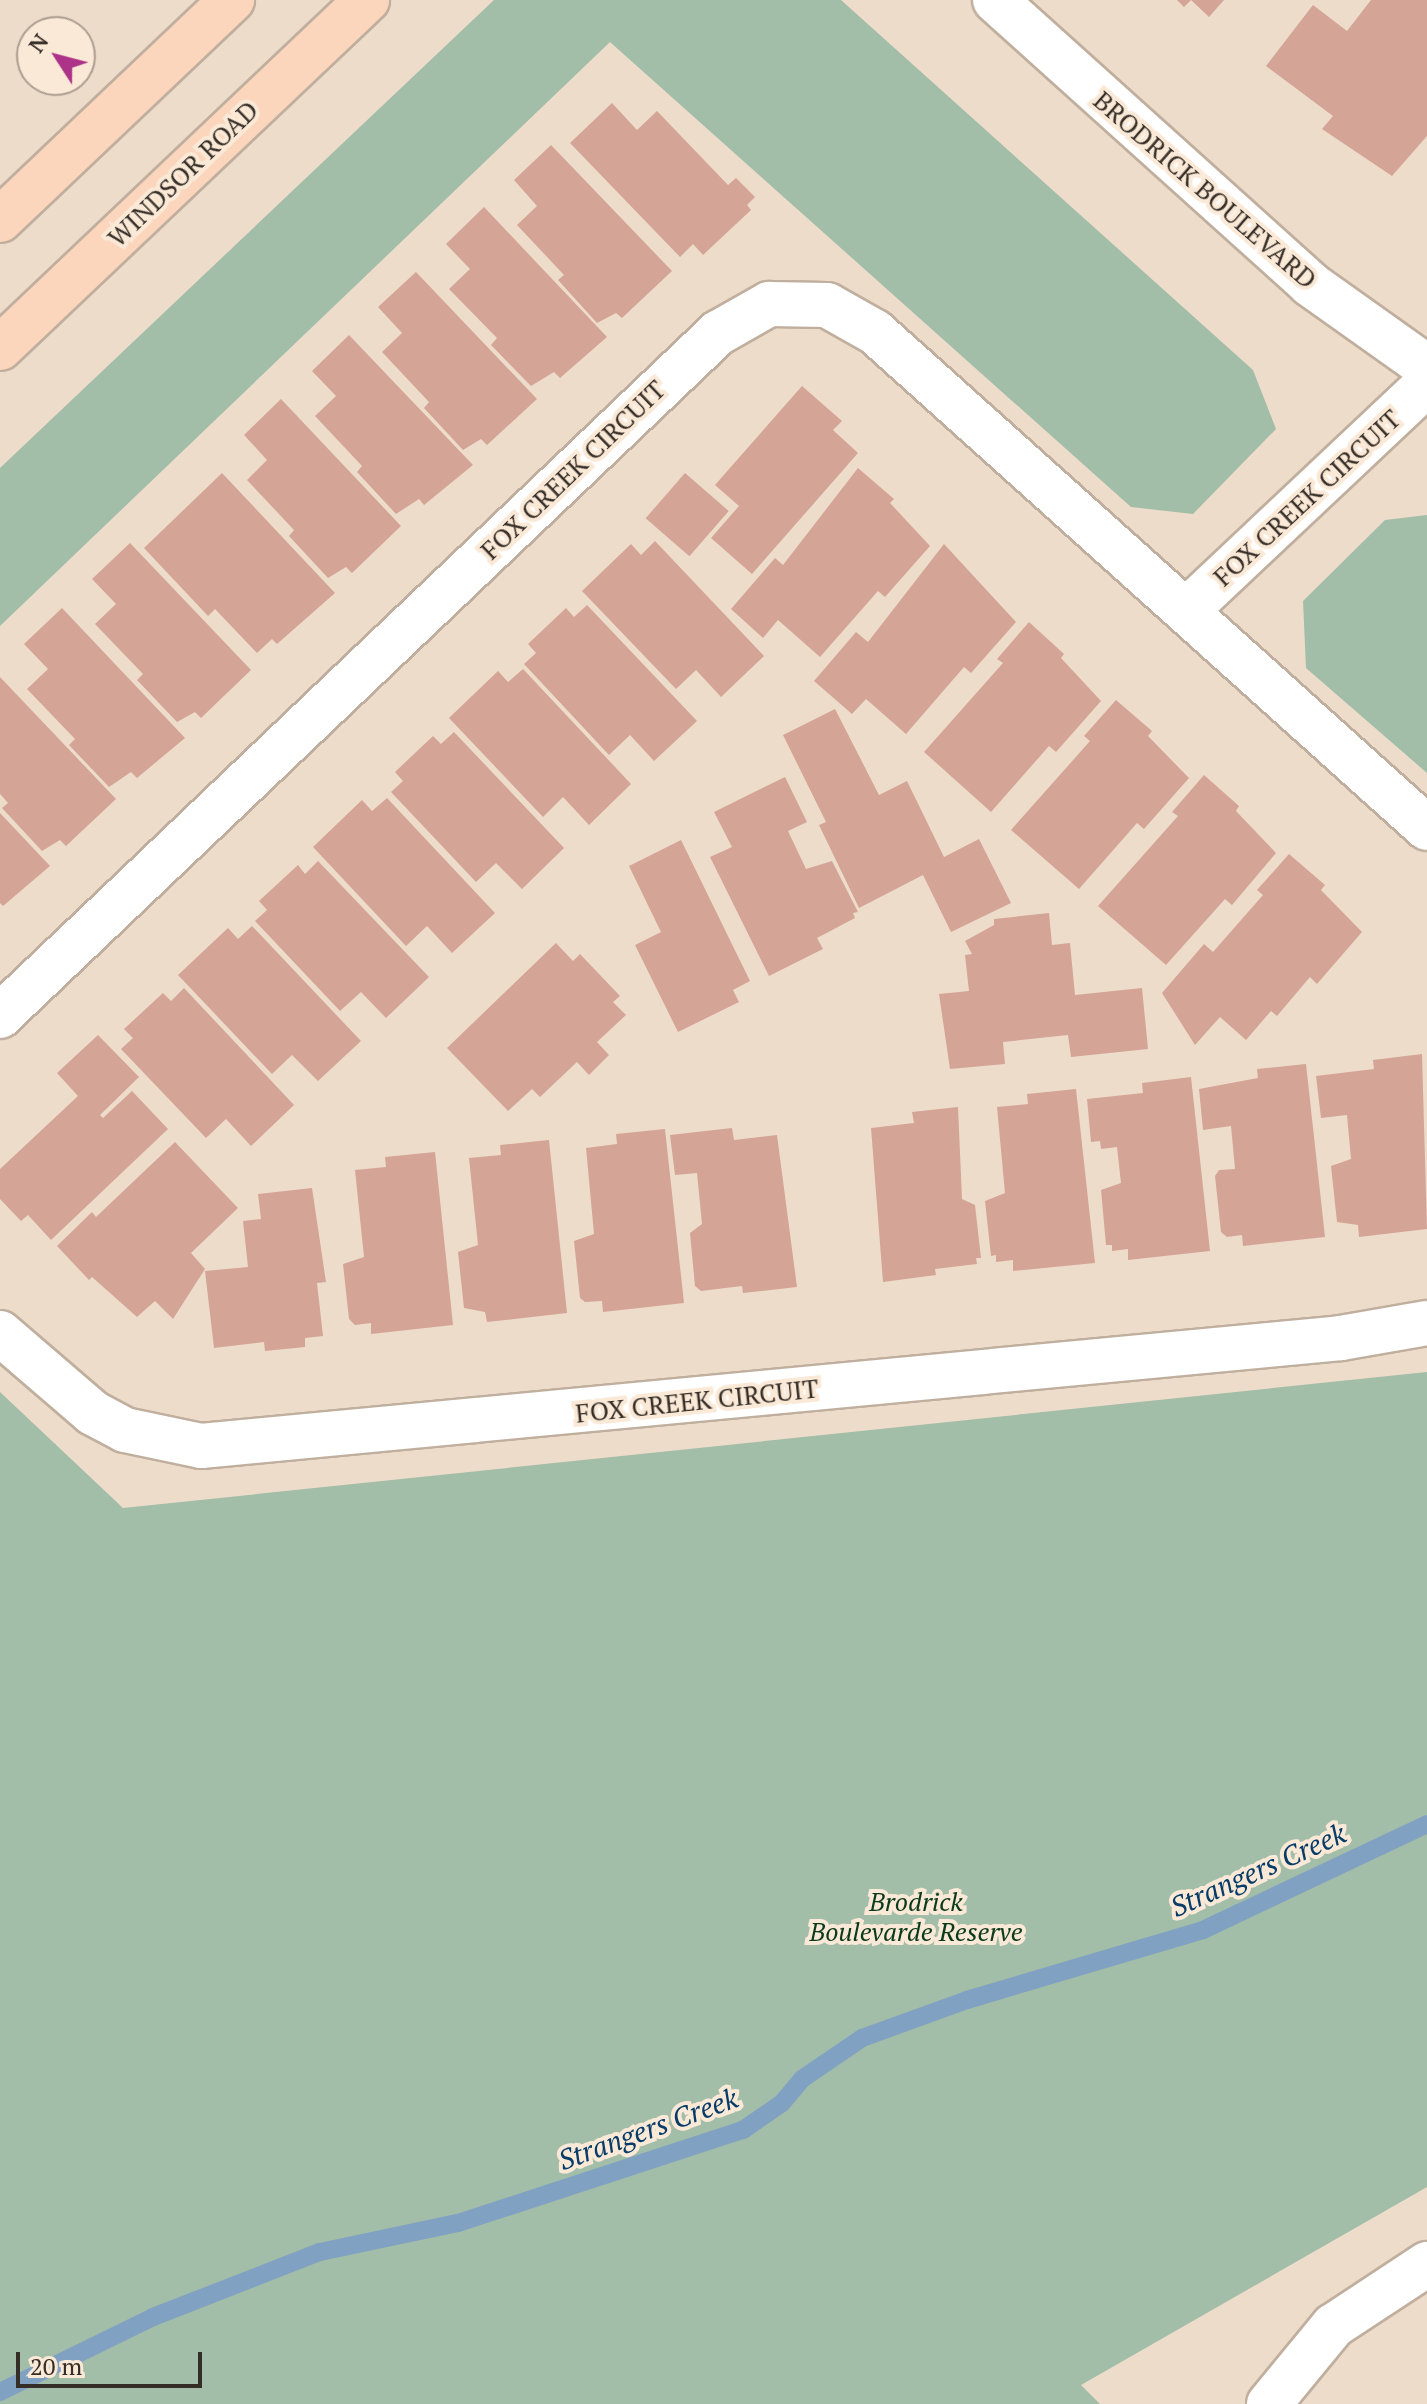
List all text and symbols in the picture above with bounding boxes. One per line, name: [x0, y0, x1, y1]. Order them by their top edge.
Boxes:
north arrow: [16, 16, 96, 96]
text: N: [21, 28, 54, 58]
street label: BRODRICK BOULEVARD: [1087, 85, 1323, 295]
street label: WINDSOR ROAD: [101, 94, 265, 254]
street label: FOX CREEK CIRCUIT: [474, 374, 672, 566]
street label: FOX CREEK CIRCUIT: [1207, 403, 1407, 593]
street label: FOX CREEK CIRCUIT: [574, 1373, 820, 1429]
water label: Strangers Creek: [1165, 1816, 1351, 1924]
park label: Brodrick Boulevarde Reserve: [810, 1886, 1022, 1948]
water label: Strangers Creek: [554, 2081, 742, 2177]
scale bar: [20, 2336, 206, 2386]
text: 20 m: [30, 2350, 82, 2382]

